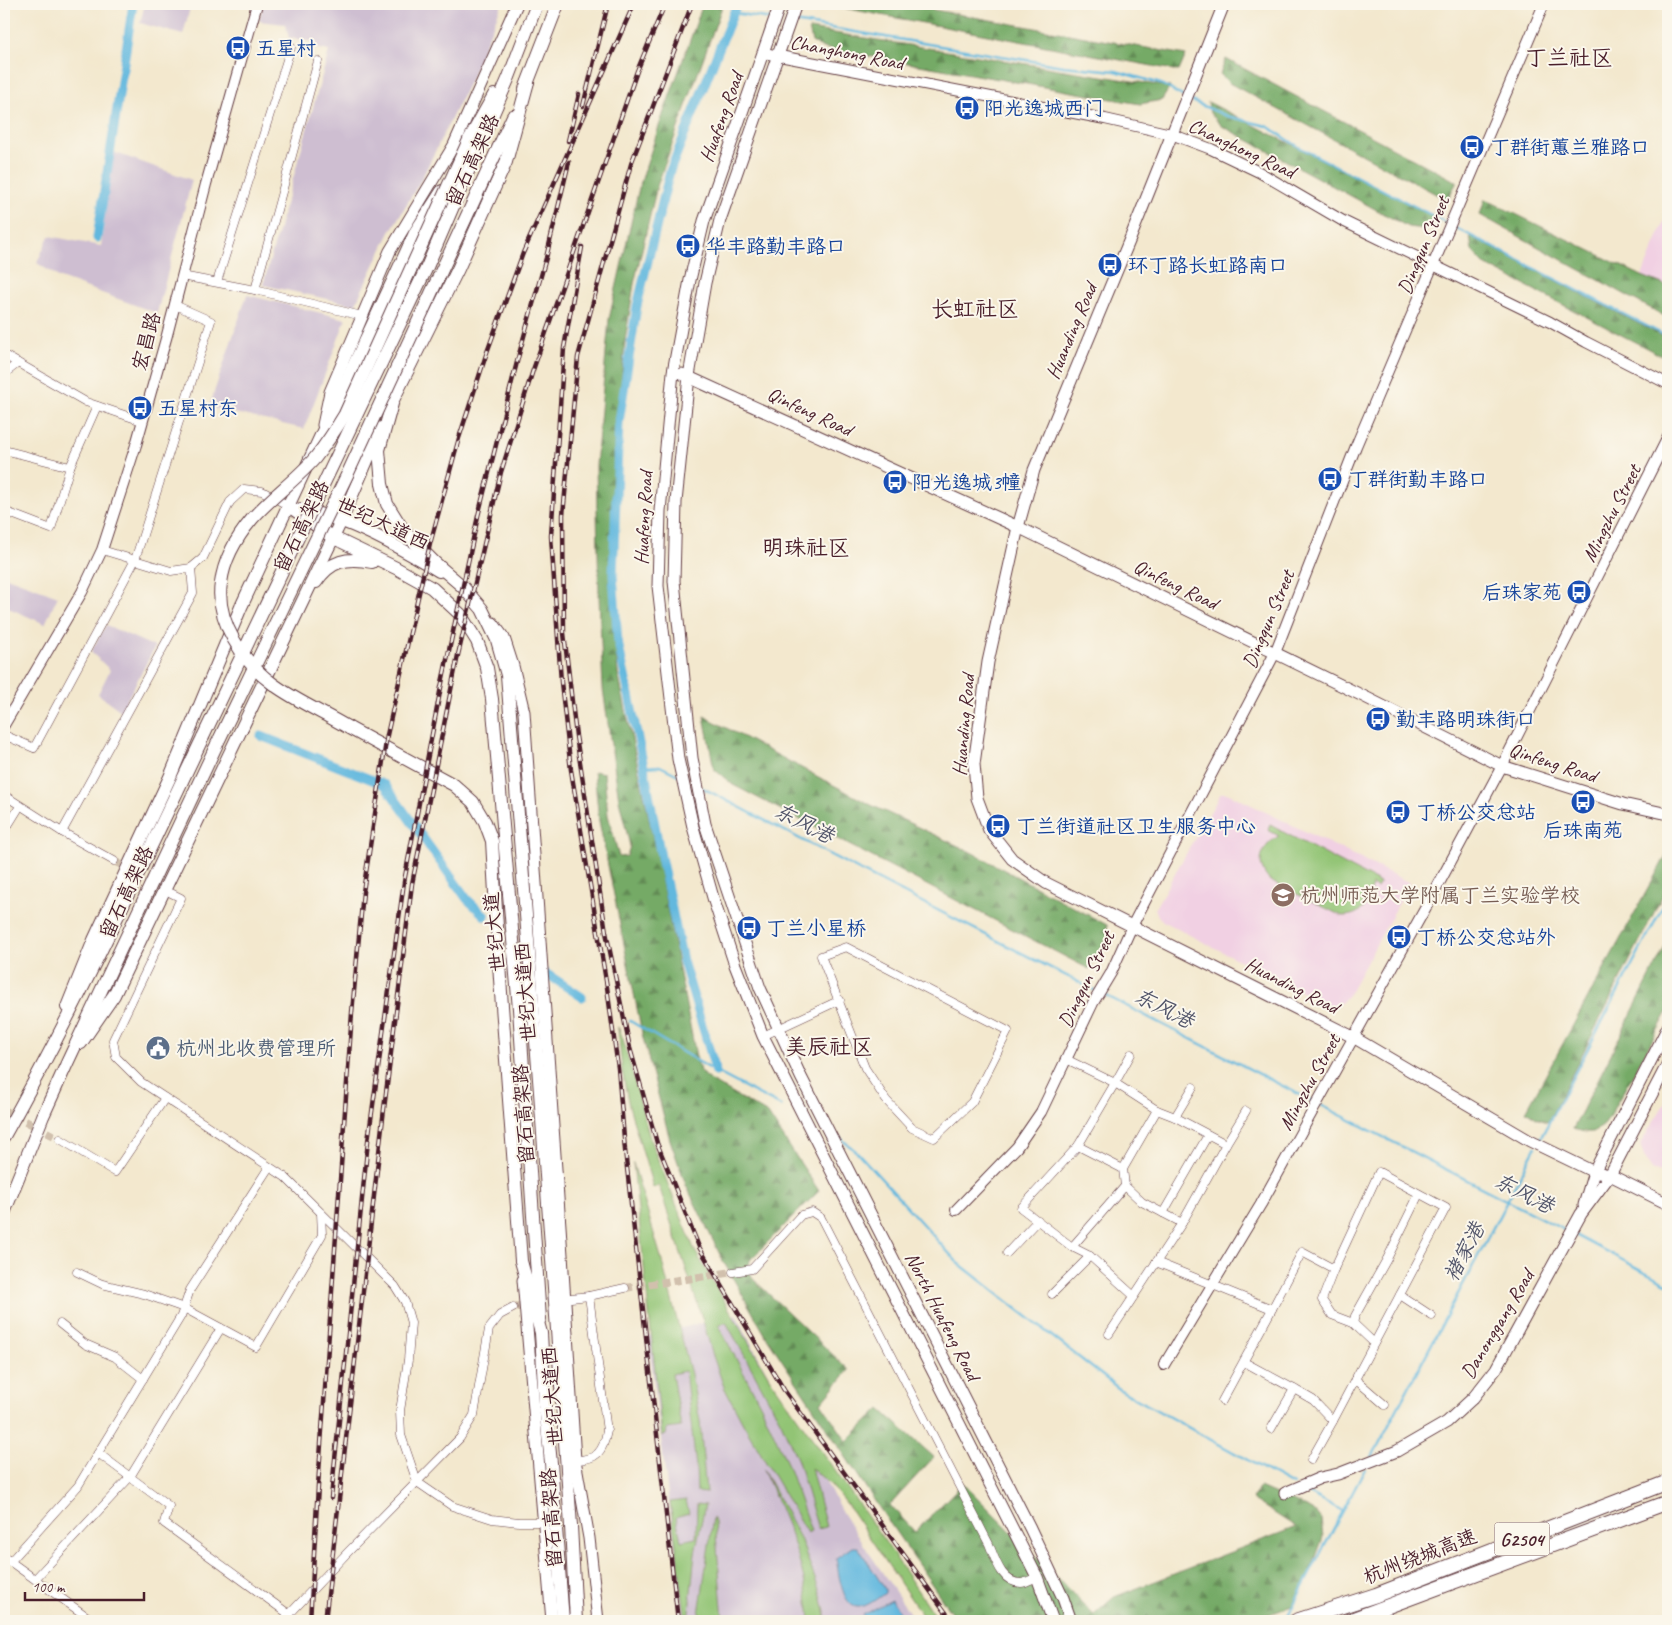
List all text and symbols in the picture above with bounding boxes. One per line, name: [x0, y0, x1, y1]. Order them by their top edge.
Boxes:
street label: Changhong Road: [788, 29, 909, 76]
bus stop icon: 五星村: [225, 35, 251, 61]
place label: 五星村: [256, 36, 316, 61]
district label: 丁兰社区: [1525, 44, 1613, 72]
street label: Huafeng Road: [694, 66, 750, 165]
bus stop icon: 阳光逸城西门: [954, 95, 980, 121]
place label: 阳光逸城西门: [984, 96, 1104, 121]
street label: 留石高架路: [440, 109, 505, 211]
street label: Changhong Road: [1184, 113, 1302, 185]
bus stop icon: 丁群街蕙兰雅路口: [1459, 134, 1485, 160]
place label: 丁群街蕙兰雅路口: [1490, 135, 1650, 160]
street label: Dingqun Street: [1392, 190, 1456, 298]
bus stop icon: 华丰路勤丰路口: [675, 233, 701, 259]
place label: 华丰路勤丰路口: [706, 234, 846, 259]
bus stop icon: 环丁路长虹路南口: [1097, 252, 1123, 278]
place label: 环丁路长虹路南口: [1128, 253, 1288, 278]
street label: Huanding Road: [1040, 277, 1104, 383]
district label: 长虹社区: [931, 295, 1019, 323]
street label: 宏昌路: [127, 308, 167, 373]
street label: Qinfeng Road: [763, 381, 859, 443]
bus stop icon: 五星村东: [127, 395, 153, 421]
place label: 五星村东: [158, 396, 238, 421]
street label: Mingzhu Street: [1576, 458, 1648, 566]
bus stop icon: 丁群街勤丰路口: [1317, 466, 1343, 492]
place label: 丁群街勤丰路口: [1348, 467, 1488, 492]
street label: Huafeng Road: [629, 468, 659, 565]
bus stop icon: 阳光逸城3幢: [882, 469, 908, 495]
place label: 阳光逸城3幢: [912, 470, 1021, 495]
street label: 留石高架路: [268, 475, 335, 577]
street label: 世纪大道西: [332, 491, 433, 556]
district label: 明珠社区: [762, 534, 850, 562]
street label: Qinfeng Road: [1130, 553, 1225, 617]
street label: Dingqun Street: [1237, 564, 1301, 672]
bus stop icon: 后珠家苑: [1566, 579, 1592, 605]
place label: 后珠家苑: [1482, 580, 1562, 605]
street label: Huanding Road: [947, 670, 981, 777]
bus stop icon: 勤丰路明珠街口: [1365, 706, 1391, 732]
place label: 勤丰路明珠街口: [1396, 707, 1536, 732]
street label: Qinfeng Road: [1506, 737, 1603, 789]
bus stop icon: 后珠南苑: [1570, 789, 1596, 815]
water label: 东风港: [770, 797, 840, 850]
bus stop icon: 丁桥公交总站: [1385, 799, 1411, 825]
place label: 丁桥公交总站: [1416, 800, 1536, 825]
bus stop icon: 丁兰街道社区卫生服务中心: [985, 813, 1011, 839]
place label: 丁兰街道社区卫生服务中心: [1016, 814, 1256, 839]
place label: 后珠南苑: [1543, 818, 1623, 843]
street label: 留石高架路: [94, 841, 159, 943]
school or university icon: 杭州师范大学附属丁兰实验学校: [1270, 882, 1296, 908]
place label: 杭州师范大学附属丁兰实验学校: [1300, 883, 1580, 908]
street label: 世纪大道: [479, 891, 510, 973]
bus stop icon: 丁兰小星桥: [736, 915, 762, 941]
place label: 丁兰小星桥: [766, 916, 866, 941]
bus stop icon: 丁桥公交总站外: [1386, 924, 1412, 950]
street label: Dingqun Street: [1052, 925, 1121, 1031]
place label: 丁桥公交总站外: [1416, 925, 1556, 950]
street label: 世纪大道西: [510, 941, 541, 1043]
street label: Huanding Road: [1241, 951, 1346, 1021]
water label: 东风港: [1130, 982, 1200, 1035]
street label: Mingzhu Street: [1273, 1028, 1347, 1134]
district label: 美辰社区: [785, 1033, 873, 1061]
public building icon: 杭州北收费管理所: [145, 1035, 171, 1061]
place label: 杭州北收费管理所: [176, 1036, 336, 1061]
street label: 留石高架路: [507, 1062, 539, 1165]
water label: 东风港: [1490, 1167, 1560, 1220]
water label: 褚家港: [1438, 1216, 1491, 1286]
street label: North Huafeng Road: [900, 1248, 987, 1387]
street label: Danonggang Road: [1455, 1263, 1541, 1383]
street label: 世纪大道西: [537, 1345, 568, 1447]
street label: 留石高架路: [535, 1466, 567, 1569]
road number: G2504: [1494, 1522, 1550, 1556]
street label: 杭州绕城高速: [1360, 1523, 1481, 1590]
scale bar: [25, 1570, 144, 1602]
text: 100 m: [32, 1578, 66, 1597]

